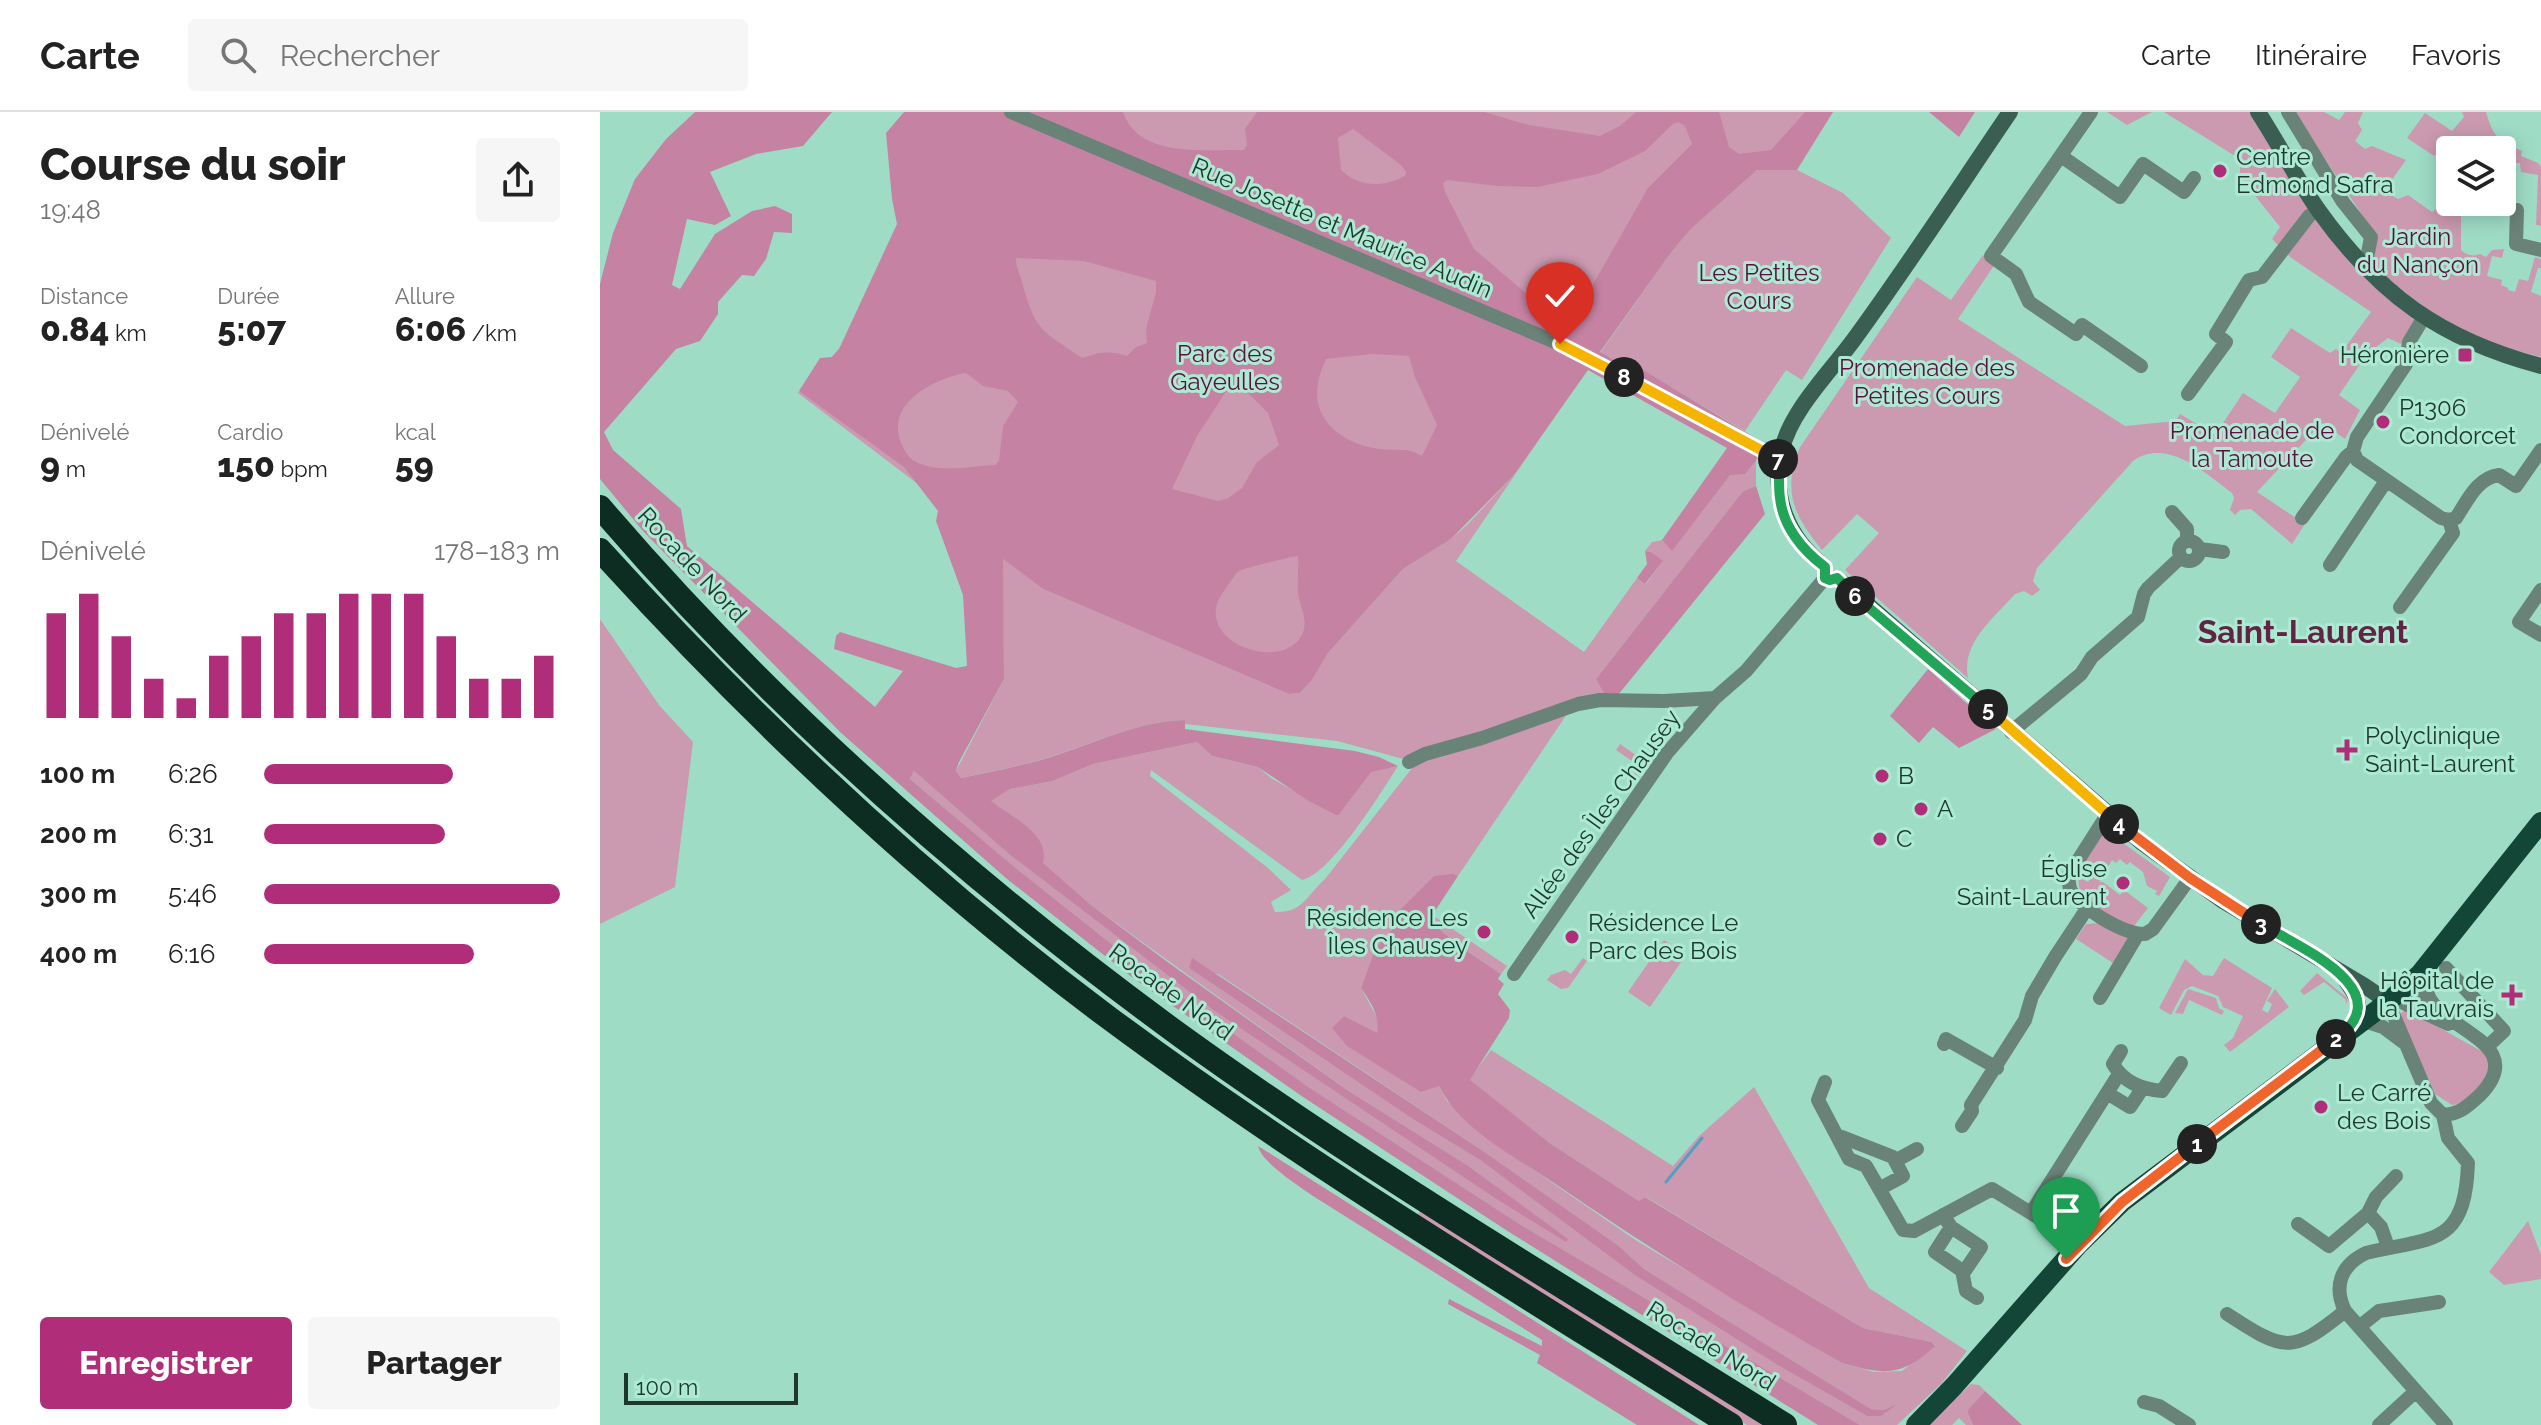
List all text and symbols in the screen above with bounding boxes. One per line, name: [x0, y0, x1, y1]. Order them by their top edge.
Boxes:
search box: [188, 19, 748, 91]
text: Carte: [40, 33, 140, 78]
icon: search: [216, 33, 260, 77]
text: Rechercher: [280, 38, 440, 73]
text: Carte: [2141, 39, 2211, 72]
text: Itinéraire: [2255, 39, 2367, 72]
text: Favoris: [2411, 39, 2501, 72]
map controls: [2436, 136, 2516, 216]
button: layers: [2436, 136, 2516, 216]
button: share: [476, 138, 560, 222]
text: Course du soir: [40, 139, 346, 190]
place label: Centre Edmond Safra: [2236, 142, 2394, 199]
street label: Rue Josette et Maurice Audin: [1188, 151, 1497, 304]
marker: Centre Edmond Safra: [2211, 162, 2229, 180]
text: 19:48: [40, 195, 101, 225]
park label: Jardin du Nançon: [2357, 222, 2479, 279]
park label: Les Petites Cours: [1699, 258, 1819, 315]
pin: [1526, 262, 1594, 344]
icon: check: [1538, 274, 1582, 318]
text: Distance: [40, 283, 128, 309]
text: Durée: [217, 283, 279, 309]
text: Allure: [395, 283, 455, 309]
text: 0.84: [40, 309, 109, 349]
text: 5:07: [217, 309, 286, 349]
text: 6:06: [395, 309, 466, 349]
text: km: [109, 320, 147, 346]
text: /km: [466, 320, 517, 346]
park label: Parc des Gayeulles: [1170, 339, 1280, 396]
place label: Héronière: [2340, 340, 2449, 369]
marker: Héronière: [2456, 346, 2474, 364]
park label: Promenade des Petites Cours: [1839, 353, 2015, 410]
pin: 8: [1604, 357, 1644, 397]
text: 8: [1617, 364, 1631, 390]
place label: P1306 Condorcet: [2399, 393, 2516, 450]
marker: P1306 Condorcet: [2374, 413, 2392, 431]
park label: Promenade de la Tamoute: [2170, 416, 2334, 473]
text: Dénivelé: [40, 419, 129, 445]
text: Cardio: [217, 419, 283, 445]
text: kcal: [395, 419, 436, 445]
pin: 7: [1758, 439, 1798, 479]
text: 9: [40, 445, 60, 485]
text: 150: [217, 445, 275, 485]
text: 59: [395, 445, 434, 485]
text: 7: [1772, 446, 1784, 472]
text: m: [60, 456, 86, 482]
text: bpm: [275, 456, 328, 482]
street label: Rocade Nord: [632, 501, 753, 628]
text: Dénivelé: [40, 536, 146, 566]
text: 178–183 m: [434, 536, 560, 566]
pin: 6: [1835, 576, 1875, 616]
text: 6: [1848, 583, 1862, 609]
district label: Saint-Laurent: [2198, 613, 2408, 650]
pin: 5: [1968, 689, 2008, 729]
text: 5: [1982, 696, 1994, 722]
street label: Allée des Îles Chausey: [1515, 704, 1686, 924]
place label: Polyclinique Saint-Laurent: [2365, 721, 2515, 778]
marker: Polyclinique Saint-Laurent: [2336, 739, 2358, 761]
text: 100 m: [40, 759, 115, 789]
text: 6:26: [168, 759, 218, 789]
place label: B: [1898, 761, 1914, 790]
marker: B: [1873, 767, 1891, 785]
place label: A: [1937, 794, 1953, 823]
marker: A: [1912, 800, 1930, 818]
pin: 4: [2099, 804, 2139, 844]
text: 4: [2113, 811, 2125, 837]
text: 200 m: [40, 819, 117, 849]
text: 6:31: [168, 819, 214, 849]
place label: C: [1896, 824, 1912, 853]
marker: C: [1871, 830, 1889, 848]
place label: Église Saint-Laurent: [1957, 854, 2107, 911]
marker: Église Saint-Laurent: [2114, 874, 2132, 892]
text: 300 m: [40, 879, 117, 909]
text: 5:46: [168, 879, 217, 909]
place label: Résidence Les Îles Chausey: [1306, 903, 1468, 960]
pin: 3: [2241, 904, 2281, 944]
place label: Résidence Le Parc des Bois: [1588, 908, 1738, 965]
text: 3: [2255, 911, 2267, 937]
marker: Résidence Les Îles Chausey: [1475, 923, 1493, 941]
marker: Résidence Le Parc des Bois: [1563, 928, 1581, 946]
street label: Rocade Nord: [1103, 937, 1239, 1046]
text: 400 m: [40, 939, 117, 969]
text: 6:16: [168, 939, 215, 969]
place label: Hôpital de la Tauvrais: [2378, 966, 2494, 1023]
marker: Hôpital de la Tauvrais: [2501, 984, 2523, 1006]
pin: 2: [2316, 1019, 2356, 1059]
text: 2: [2330, 1026, 2342, 1052]
place label: Le Carré des Bois: [2337, 1078, 2431, 1135]
marker: Le Carré des Bois: [2312, 1098, 2330, 1116]
pin: 1: [2177, 1124, 2217, 1164]
text: 1: [2192, 1131, 2202, 1157]
pin: [2032, 1177, 2100, 1259]
icon: arrive: [2044, 1189, 2088, 1233]
street label: Rocade Nord: [1641, 1294, 1781, 1397]
button: Enregistrer: [40, 1317, 292, 1409]
button: Partager: [308, 1317, 560, 1409]
scale bar: [624, 1369, 798, 1405]
text: 100 m: [636, 1374, 698, 1400]

